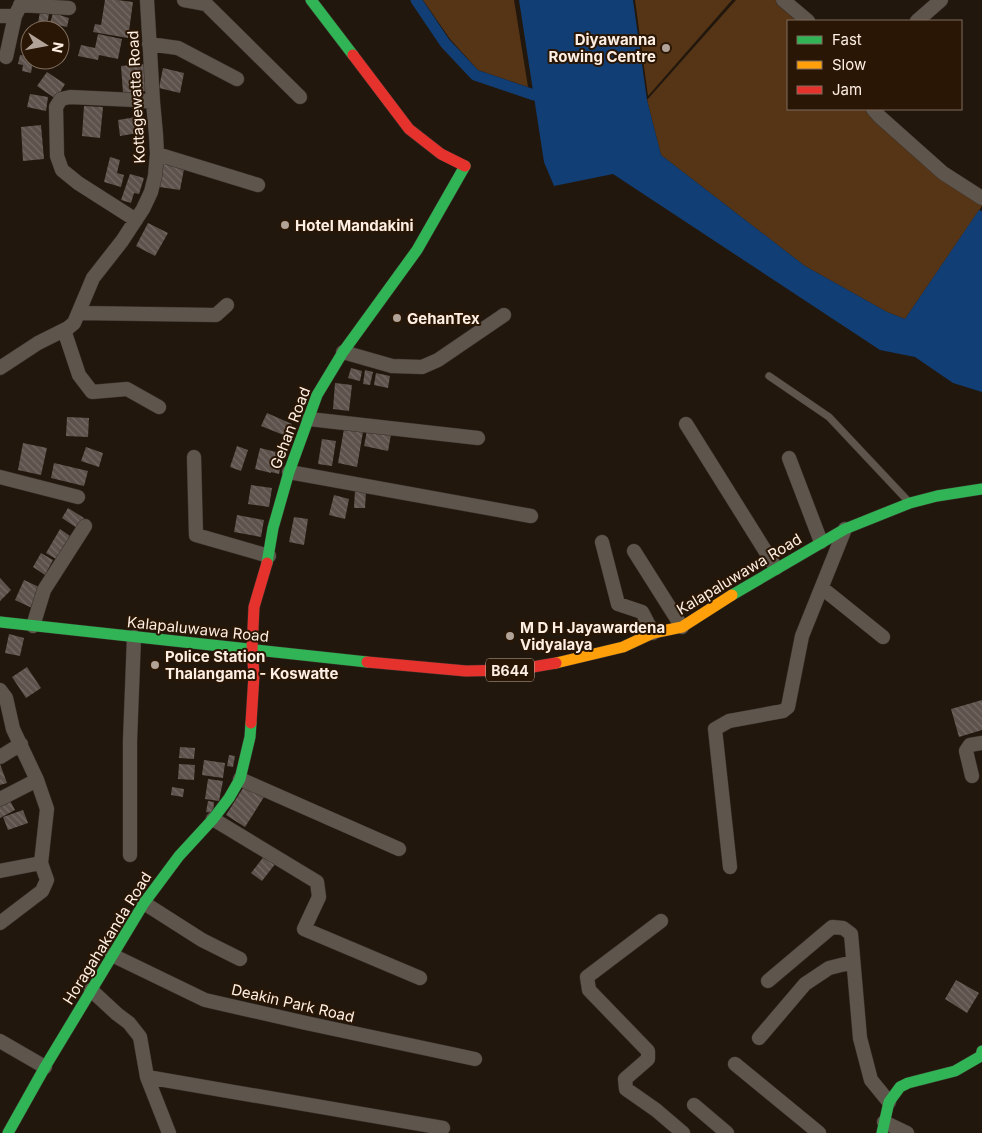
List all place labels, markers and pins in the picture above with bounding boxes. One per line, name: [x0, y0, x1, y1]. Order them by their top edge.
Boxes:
place label: Diyawanna Rowing Centre: [549, 30, 656, 66]
marker: Diyawanna Rowing Centre: [660, 42, 672, 54]
place label: Hotel Mandakini: [295, 216, 414, 235]
marker: Hotel Mandakini: [279, 219, 291, 231]
place label: GehanTex: [407, 309, 480, 328]
marker: GehanTex: [391, 312, 403, 324]
place label: M D H Jayawardena Vidyalaya: [520, 618, 665, 654]
marker: M D H Jayawardena Vidyalaya: [504, 630, 516, 642]
place label: Police Station Thalangama - Koswatte: [165, 647, 338, 683]
marker: Police Station Thalangama - Koswatte: [149, 659, 161, 671]

